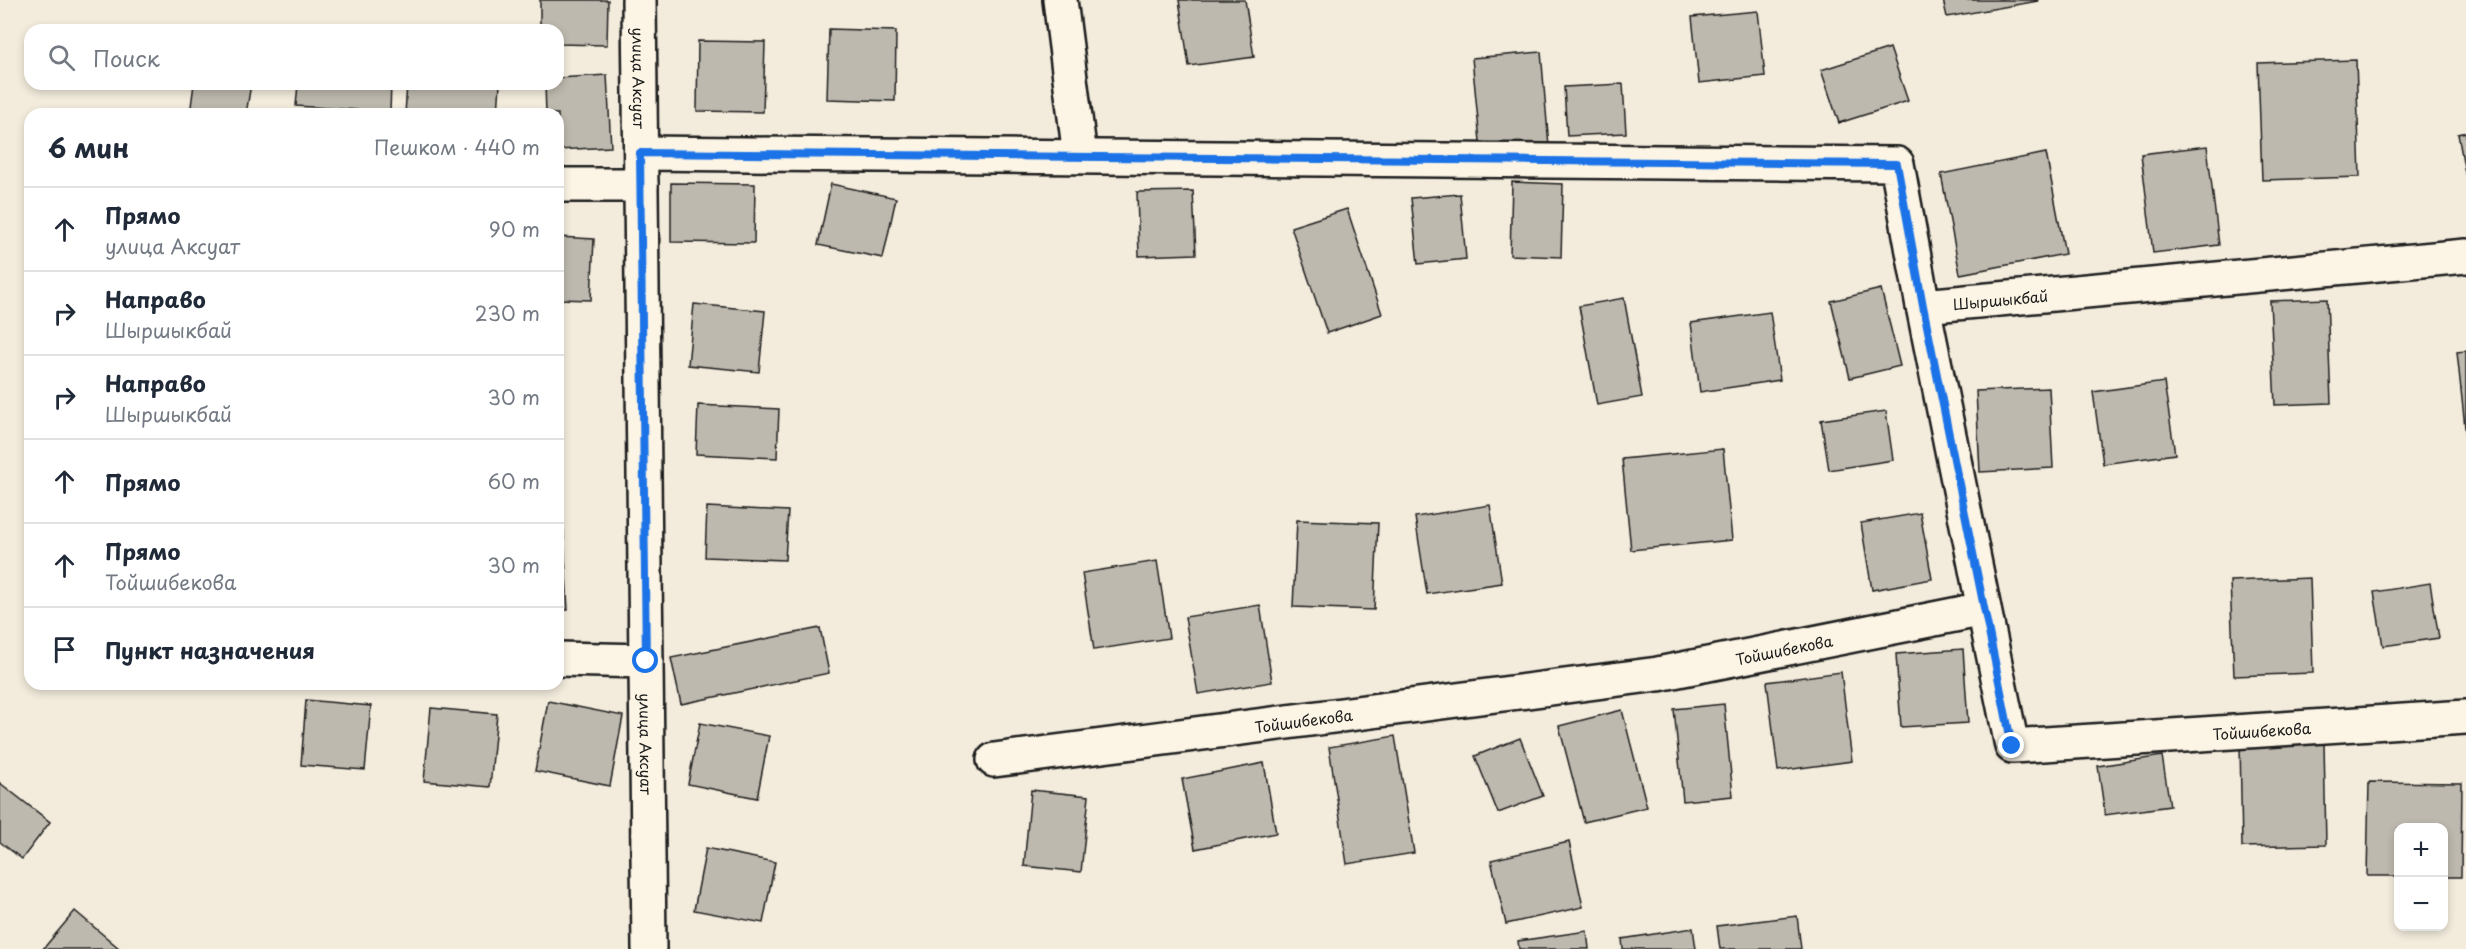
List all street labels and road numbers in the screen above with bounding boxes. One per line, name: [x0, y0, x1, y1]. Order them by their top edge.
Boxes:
street label: улица Аксуат: [628, 27, 652, 129]
street label: Шыршыкбай: [1952, 283, 2049, 315]
street label: Тойшибекова: [1733, 628, 1835, 670]
street label: улица Аксуат: [635, 693, 659, 795]
street label: Тойшибекова: [1253, 702, 1354, 738]
street label: Тойшибекова: [2212, 715, 2312, 745]

